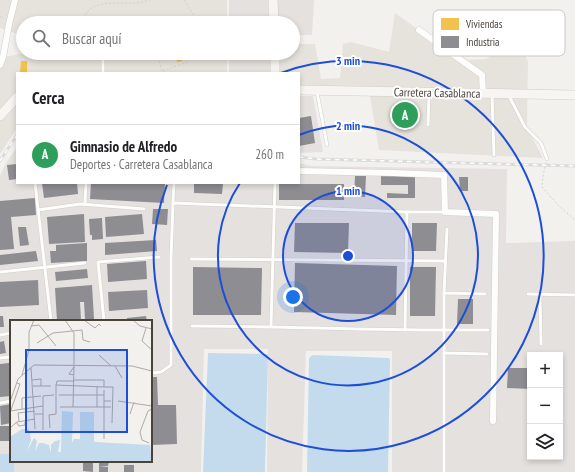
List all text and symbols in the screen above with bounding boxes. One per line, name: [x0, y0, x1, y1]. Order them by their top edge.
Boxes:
legend: [433, 10, 565, 56]
search box: [16, 16, 300, 60]
text: Viviendas: [465, 17, 503, 31]
icon: search: [30, 27, 52, 49]
text: Buscar aquí: [62, 29, 122, 48]
text: Industria: [466, 35, 499, 49]
text: 3 min: [336, 53, 360, 68]
street label: Carretera Casablanca: [394, 84, 481, 101]
text: Cerca: [32, 87, 65, 109]
pin: A: [392, 100, 418, 130]
text: 2 min: [336, 118, 360, 133]
text: Gimnasio de Alfredo: [70, 137, 177, 156]
text: A: [42, 146, 48, 163]
text: 260 m: [255, 146, 284, 163]
text: Deportes · Carretera Casablanca: [70, 156, 213, 173]
text: 1 min: [336, 183, 360, 198]
centre of rings: [341, 249, 355, 263]
your location: [283, 287, 303, 307]
inset map: [10, 320, 152, 462]
map controls: [527, 352, 563, 460]
button: +: [527, 352, 563, 388]
button: −: [527, 388, 563, 424]
button: layers: [527, 424, 563, 460]

